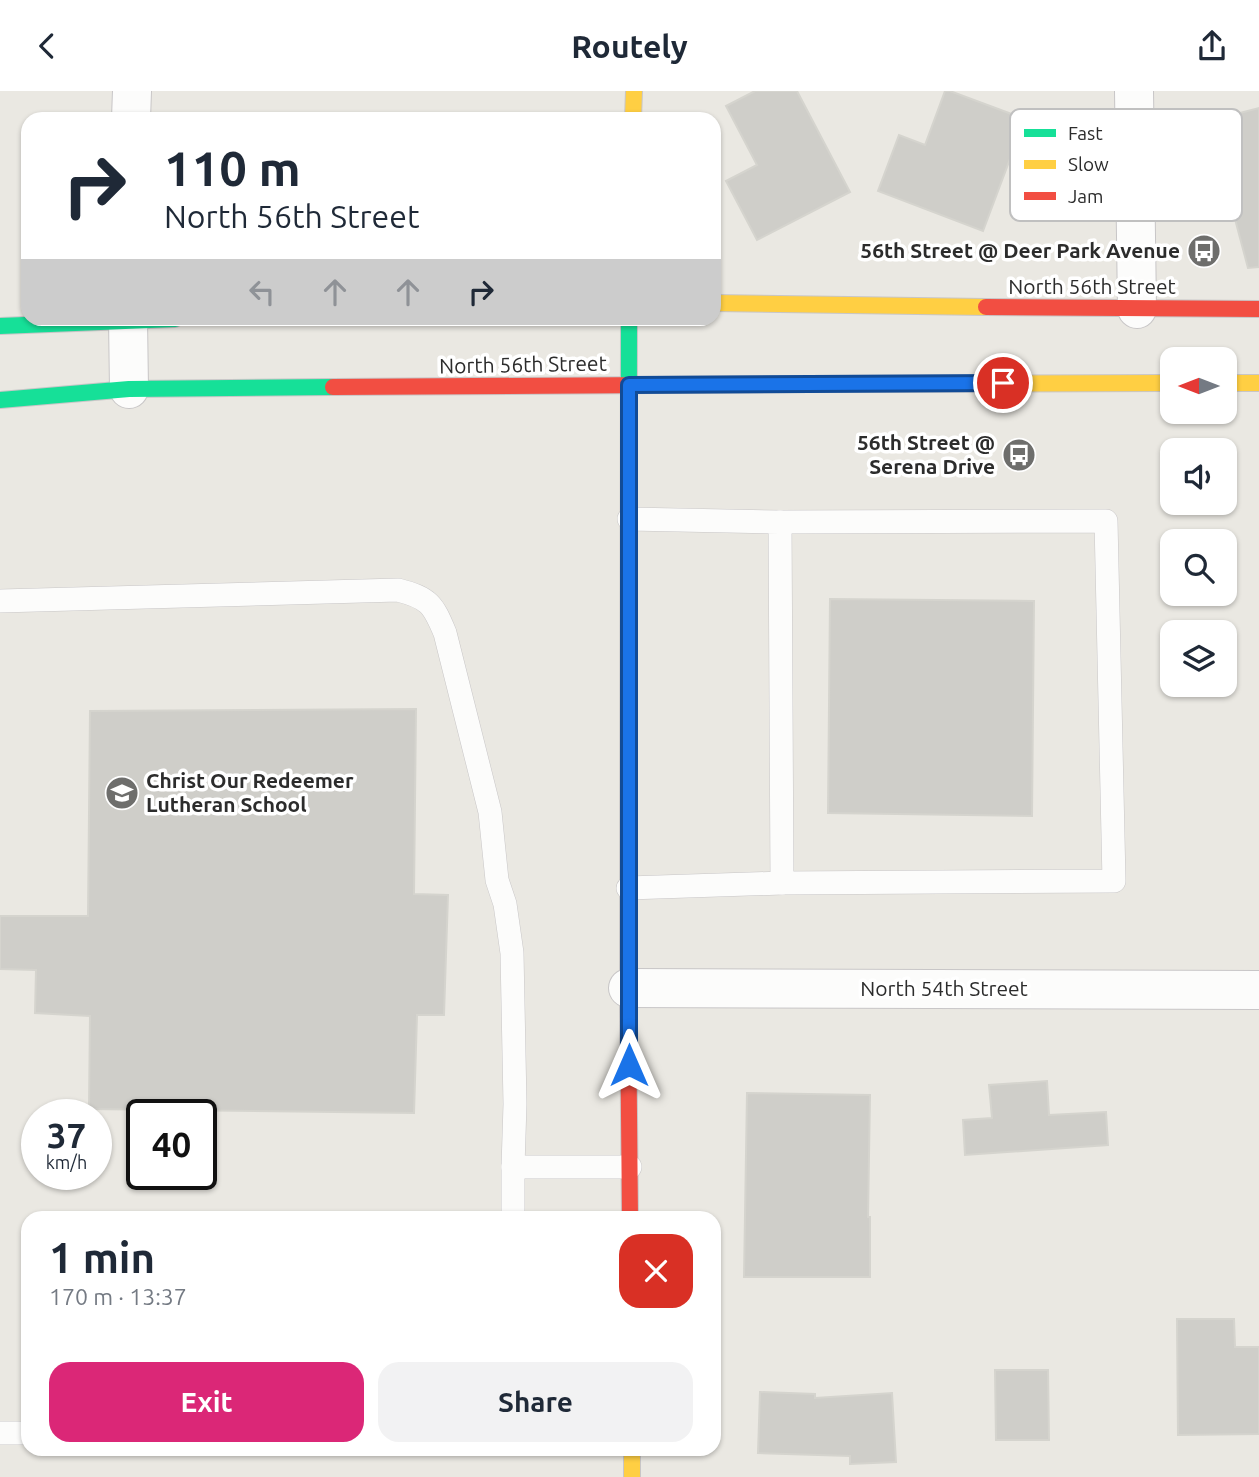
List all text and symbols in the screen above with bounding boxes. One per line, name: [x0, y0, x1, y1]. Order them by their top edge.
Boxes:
icon: back: [28, 27, 66, 65]
icon: share: [1193, 27, 1231, 65]
text: Routely: [571, 28, 688, 64]
legend: [1010, 109, 1242, 221]
text: Fast: [1068, 122, 1103, 144]
icon: right: [49, 140, 140, 231]
text: 110 m: [164, 140, 301, 195]
text: Slow: [1068, 153, 1109, 175]
text: Jam: [1068, 185, 1104, 207]
text: North 56th Street: [164, 198, 420, 234]
bus stop icon: 56th Street @ Deer Park Avenue: [1185, 232, 1223, 270]
place label: 56th Street @ Deer Park Avenue: [860, 238, 1180, 262]
icon: left: [243, 273, 281, 311]
icon: ahead: [316, 273, 354, 311]
icon: ahead: [389, 273, 427, 311]
icon: right: [462, 273, 500, 311]
street label: North 56th Street: [1008, 274, 1176, 298]
north arrow: [1160, 347, 1237, 423]
map controls: [1160, 347, 1237, 697]
street label: North 56th Street: [439, 351, 607, 377]
pin: [973, 353, 1033, 413]
icon: arrive: [984, 364, 1022, 402]
place label: 56th Street @ Serena Drive: [857, 430, 995, 478]
bus stop icon: 56th Street @ Serena Drive: [1000, 436, 1038, 474]
button: sound: [1160, 438, 1237, 515]
button: search: [1160, 529, 1237, 606]
button: layers: [1160, 620, 1237, 697]
place label: Christ Our Redeemer Lutheran School: [146, 768, 354, 816]
school or university icon: Christ Our Redeemer Lutheran School: [103, 774, 141, 812]
street label: North 54th Street: [860, 976, 1028, 1000]
position arrow: [592, 1028, 666, 1102]
speed limit sign: 40: [126, 1099, 217, 1190]
text: 37: [47, 1115, 86, 1155]
text: km/h: [46, 1152, 87, 1172]
text: 1 min: [49, 1234, 155, 1281]
button: close: [619, 1234, 693, 1308]
text: 170 m · 13:37: [49, 1284, 187, 1309]
button: Exit: [49, 1362, 364, 1442]
button: Share: [378, 1362, 693, 1442]

